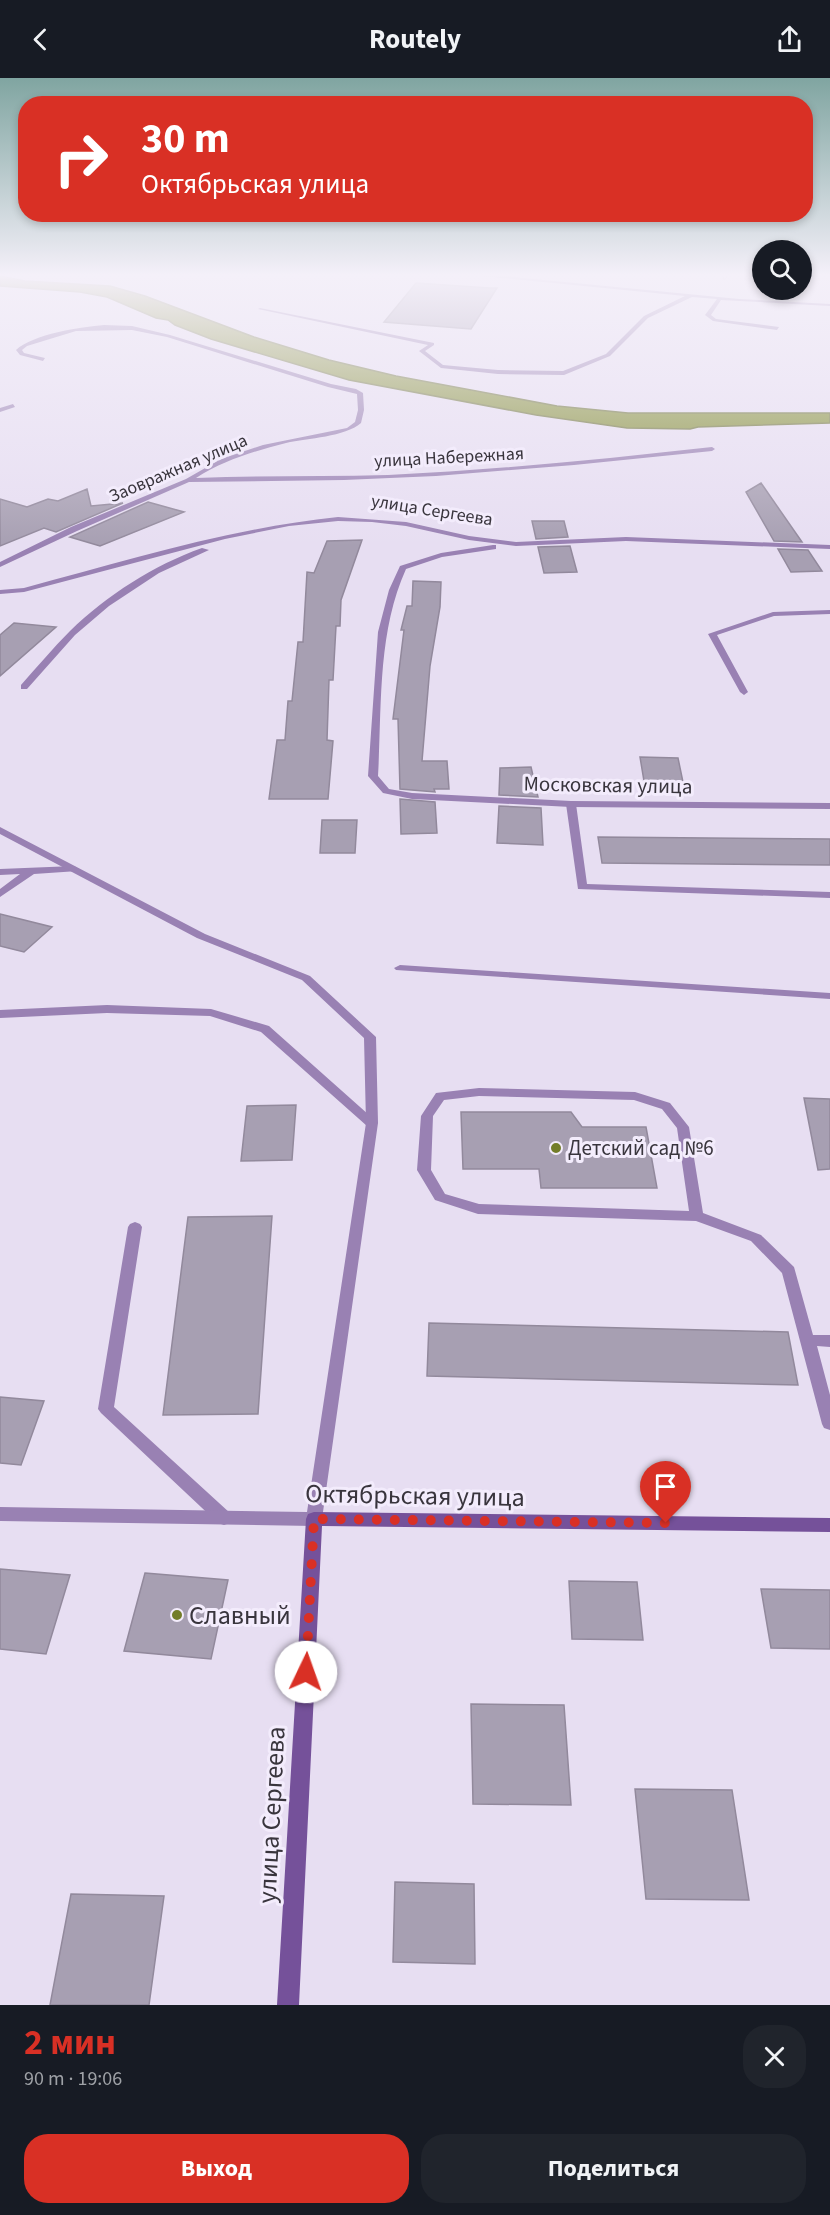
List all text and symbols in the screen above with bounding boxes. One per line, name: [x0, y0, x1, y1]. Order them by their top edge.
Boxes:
text: Routely: [369, 20, 461, 59]
icon: back: [24, 23, 57, 56]
icon: share: [773, 23, 806, 56]
text: 30 m: [141, 109, 230, 169]
icon: right: [42, 120, 120, 198]
text: Октябрьская улица: [141, 165, 369, 204]
map controls: [752, 240, 812, 300]
button: search: [752, 240, 812, 300]
street label: Заовражная улица: [105, 428, 251, 509]
street label: улица Набережная: [373, 441, 525, 474]
street label: улица Сергеева: [369, 489, 494, 532]
street label: Московская улица: [523, 769, 693, 801]
place label: Детский сад №6: [568, 1133, 714, 1163]
marker: Детский сад №6: [549, 1141, 563, 1155]
pin: [640, 1461, 691, 1523]
icon: arrive: [649, 1470, 682, 1503]
street label: Октябрьская улица: [305, 1475, 525, 1516]
place label: Славный: [189, 1597, 291, 1634]
marker: Славный: [170, 1608, 184, 1622]
position arrow: [274, 1640, 338, 1704]
street label: улица Сергеева: [248, 1726, 295, 1904]
text: 2 мин: [24, 2017, 116, 2068]
button: close: [743, 2025, 806, 2088]
text: 90 m · 19:06: [24, 2065, 122, 2093]
button: Выход: [24, 2134, 409, 2203]
button: Поделиться: [421, 2134, 806, 2203]

